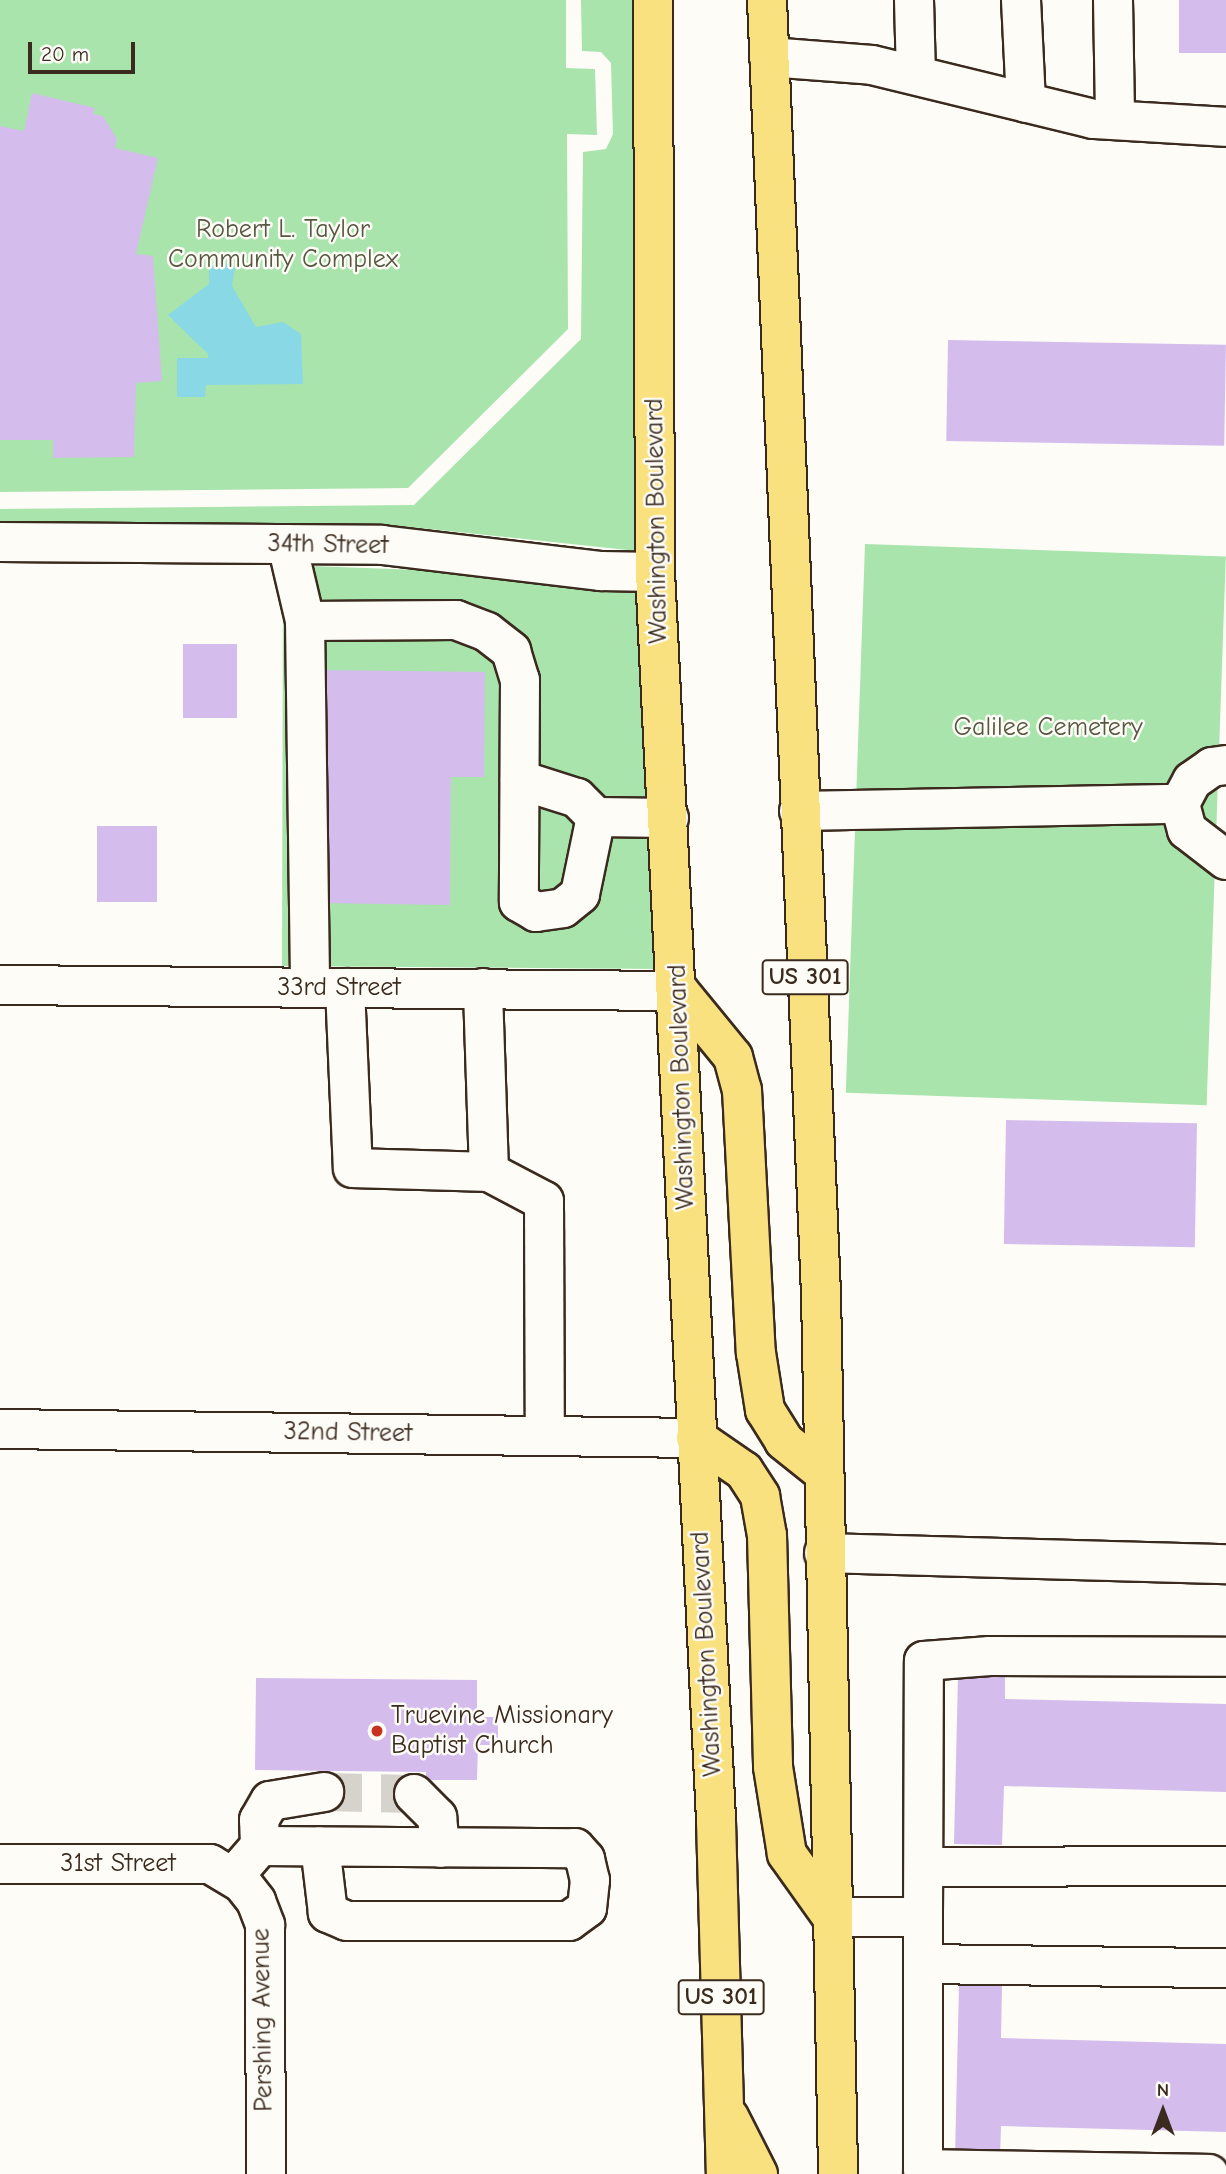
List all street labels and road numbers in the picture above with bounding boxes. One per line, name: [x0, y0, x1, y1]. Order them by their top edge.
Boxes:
street label: Washington Boulevard: [639, 398, 675, 644]
street label: 34th Street: [267, 528, 389, 562]
road number: US 301: [761, 957, 849, 998]
street label: Washington Boulevard: [662, 964, 702, 1210]
street label: 33rd Street: [277, 972, 401, 1004]
street label: 32nd Street: [283, 1416, 413, 1450]
street label: Washington Boulevard: [685, 1531, 729, 1777]
street label: 31st Street: [60, 1848, 176, 1880]
street label: Pershing Avenue: [246, 1928, 280, 2112]
road number: US 301: [677, 1976, 765, 2018]

